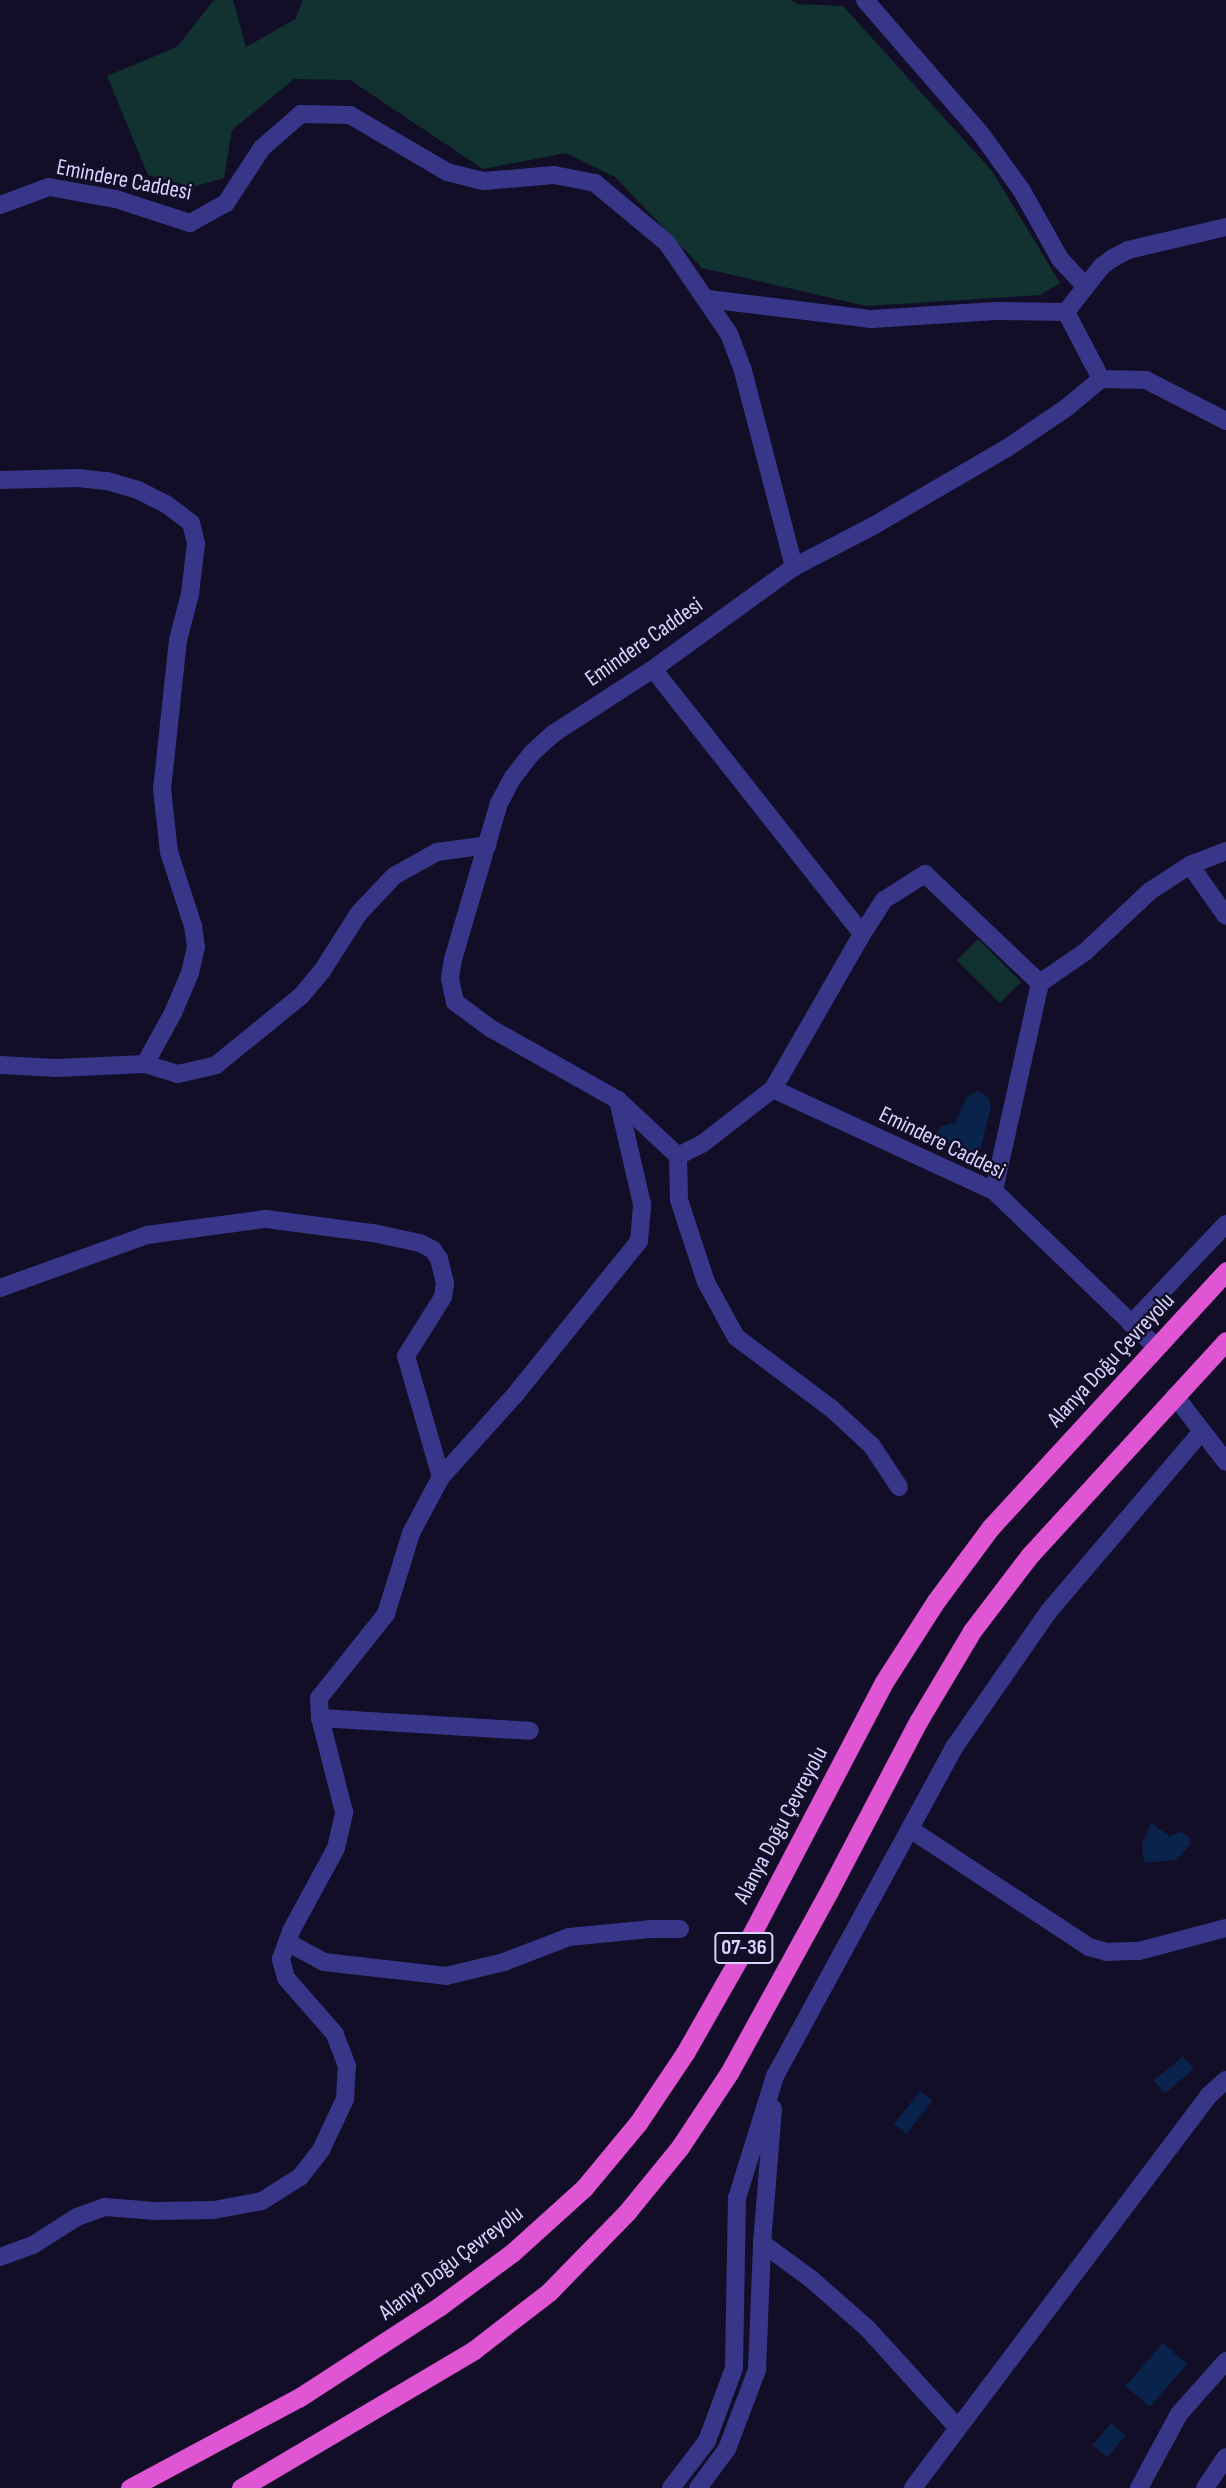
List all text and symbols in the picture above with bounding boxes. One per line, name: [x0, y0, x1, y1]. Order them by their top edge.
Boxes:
street label: Emindere Caddesi: [54, 153, 194, 207]
street label: Emindere Caddesi: [580, 591, 708, 693]
street label: Emindere Caddesi: [874, 1101, 1010, 1185]
street label: Alanya Doğu Çevreyolu: [1042, 1287, 1180, 1433]
street label: Alanya Doğu Çevreyolu: [728, 1742, 834, 1908]
road number: 07-36: [714, 1930, 774, 1966]
street label: Alanya Doğu Çevreyolu: [373, 2200, 529, 2326]

